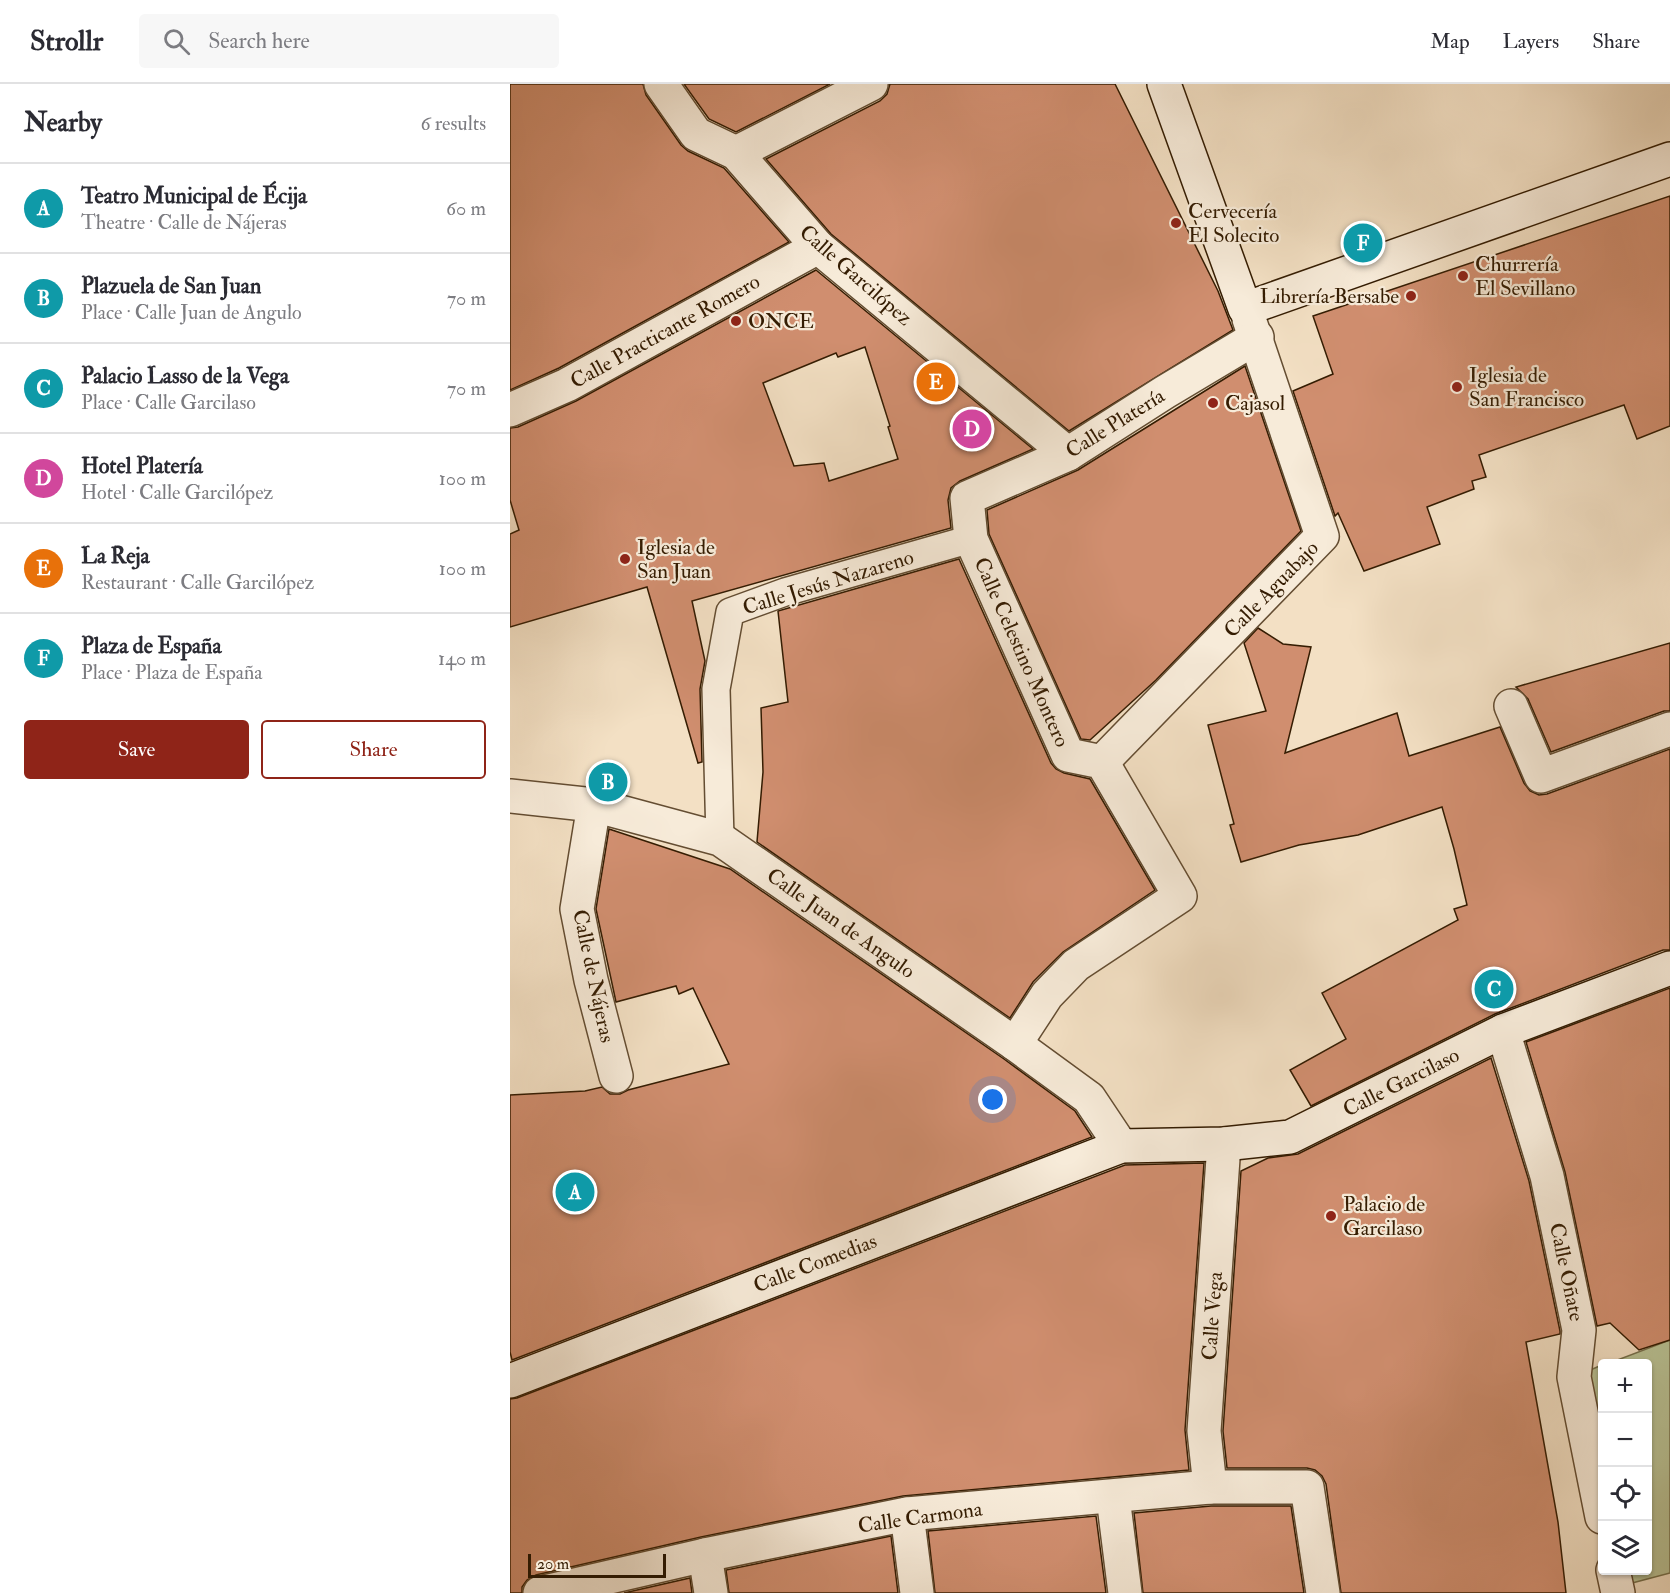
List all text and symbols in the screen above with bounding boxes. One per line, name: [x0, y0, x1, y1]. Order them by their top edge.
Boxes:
search box: [139, 14, 559, 68]
text: Strollr: [30, 24, 103, 59]
icon: search: [160, 25, 193, 58]
text: Search here: [208, 27, 310, 55]
text: Map: [1430, 28, 1470, 55]
text: Layers: [1503, 28, 1559, 55]
text: Share: [1592, 28, 1640, 55]
text: Nearby: [24, 107, 102, 139]
text: 6 results: [420, 111, 486, 136]
text: Teatro Municipal de Écija: [81, 182, 307, 210]
text: A: [37, 196, 50, 221]
text: 60 m: [446, 196, 486, 221]
place label: Cervecería El Solecito: [1188, 198, 1279, 249]
text: Theatre · Calle de Nájeras: [81, 210, 287, 235]
marker: Cervecería El Solecito: [1169, 216, 1183, 230]
street label: Calle Garcilópez: [794, 219, 918, 332]
pin: F: [1344, 220, 1382, 266]
place label: Churrería El Sevillano: [1475, 251, 1575, 302]
street label: Calle Practicante Romero: [566, 268, 765, 395]
marker: Churrería El Sevillano: [1456, 269, 1470, 283]
text: Plazuela de San Juan: [81, 272, 261, 300]
place label: Librería Bersabe: [1260, 283, 1399, 310]
text: B: [37, 286, 50, 311]
text: 70 m: [447, 286, 486, 311]
marker: Librería Bersabe: [1404, 289, 1418, 303]
text: Place · Calle Juan de Angulo: [81, 300, 302, 325]
place label: ONCE: [748, 308, 814, 335]
marker: ONCE: [729, 314, 743, 328]
pin: E: [916, 360, 956, 404]
text: Palacio Lasso de la Vega: [81, 362, 289, 390]
place label: Iglesia de San Francisco: [1469, 362, 1584, 413]
text: C: [36, 376, 51, 401]
text: 70 m: [447, 376, 486, 401]
marker: Iglesia de San Francisco: [1450, 380, 1464, 394]
street label: Calle Platería: [1061, 382, 1170, 464]
text: Place · Calle Garcilaso: [81, 390, 256, 415]
place label: Cajasol: [1225, 390, 1286, 417]
marker: Cajasol: [1206, 396, 1220, 410]
pin: D: [952, 406, 992, 452]
text: Hotel Platería: [81, 452, 203, 480]
text: D: [35, 466, 52, 491]
text: 100 m: [439, 466, 486, 491]
text: Hotel · Calle Garcilópez: [81, 480, 273, 505]
place label: Iglesia de San Juan: [637, 534, 715, 585]
street label: Calle Aguabajo: [1218, 535, 1325, 644]
text: La Reja: [81, 542, 150, 570]
street label: Calle Jesús Nazareno: [739, 544, 917, 621]
marker: Iglesia de San Juan: [618, 552, 632, 566]
street label: Calle Celestino Montero: [967, 553, 1076, 751]
text: E: [36, 556, 51, 581]
text: 100 m: [439, 556, 486, 581]
text: Restaurant · Calle Garcilópez: [81, 570, 314, 595]
text: Plaza de España: [81, 632, 221, 660]
text: F: [37, 646, 50, 671]
text: 140 m: [438, 646, 486, 671]
text: Place · Plaza de España: [81, 660, 263, 685]
button: Save: [24, 720, 249, 779]
button: Share: [261, 720, 486, 779]
pin: B: [588, 760, 628, 804]
street label: Calle Juan de Angulo: [761, 862, 920, 985]
street label: Calle de Nájeras: [566, 907, 621, 1045]
pin: C: [1474, 966, 1514, 1012]
street label: Calle Garcilaso: [1338, 1042, 1464, 1123]
your location: [978, 1085, 1007, 1114]
pin: A: [556, 1170, 594, 1214]
place label: Palacio de Garcilaso: [1343, 1191, 1425, 1242]
marker: Palacio de Garcilaso: [1324, 1209, 1338, 1223]
street label: Calle Oñate: [1543, 1220, 1590, 1324]
street label: Calle Comedias: [750, 1228, 881, 1299]
street label: Calle Vega: [1196, 1271, 1229, 1361]
map controls: [1598, 1359, 1652, 1575]
button: +: [1598, 1359, 1652, 1413]
button: −: [1598, 1413, 1652, 1467]
button: locate: [1598, 1467, 1652, 1521]
street label: Calle Carmona: [856, 1495, 984, 1540]
button: layers: [1598, 1521, 1652, 1575]
scale bar: [528, 1551, 666, 1578]
text: 20 m: [537, 1554, 569, 1574]

